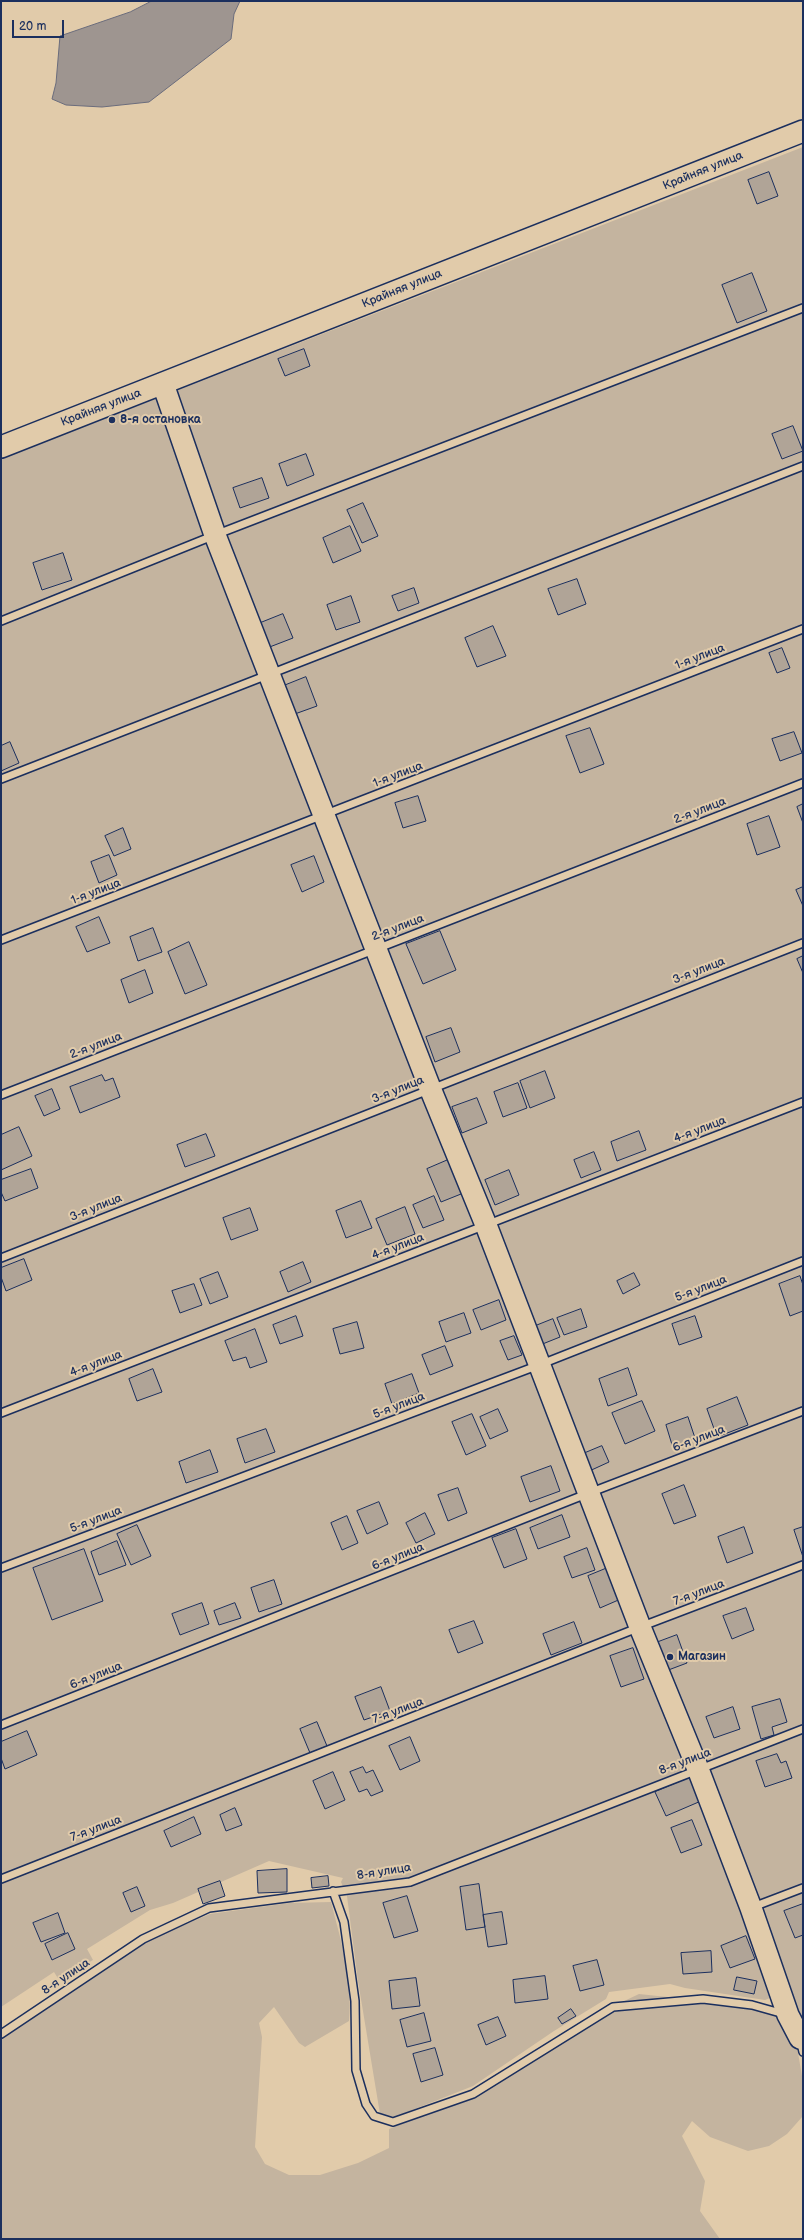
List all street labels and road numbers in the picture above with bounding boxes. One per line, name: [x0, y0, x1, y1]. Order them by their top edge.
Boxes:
street label: Крайняя улица: [661, 148, 745, 194]
street label: Крайняя улица: [360, 266, 444, 312]
street label: Крайняя улица: [59, 386, 143, 430]
street label: 1-я улица: [673, 641, 727, 673]
street label: 1-я улица: [371, 759, 425, 791]
street label: 2-я улица: [672, 794, 728, 828]
street label: 1-я улица: [69, 876, 123, 908]
street label: 2-я улица: [370, 911, 426, 945]
street label: 3-я улица: [671, 954, 727, 988]
street label: 2-я улица: [68, 1029, 124, 1063]
street label: 3-я улица: [370, 1073, 426, 1107]
street label: 4-я улица: [672, 1113, 728, 1147]
street label: 3-я улица: [68, 1191, 124, 1225]
street label: 4-я улица: [370, 1230, 426, 1264]
street label: 5-я улица: [673, 1273, 729, 1305]
street label: 4-я улица: [68, 1347, 124, 1381]
street label: 5-я улица: [371, 1390, 427, 1422]
street label: 6-я улица: [671, 1422, 727, 1456]
street label: 5-я улица: [68, 1504, 124, 1536]
street label: 6-я улица: [370, 1540, 426, 1574]
street label: 7-я улица: [671, 1577, 727, 1609]
street label: 6-я улица: [68, 1659, 124, 1693]
street label: 7-я улица: [370, 1695, 426, 1727]
street label: 8-я улица: [657, 1746, 713, 1778]
street label: 7-я улица: [68, 1813, 124, 1845]
street label: 8-я улица: [356, 1861, 412, 1883]
street label: 8-я улица: [39, 1956, 93, 1998]

